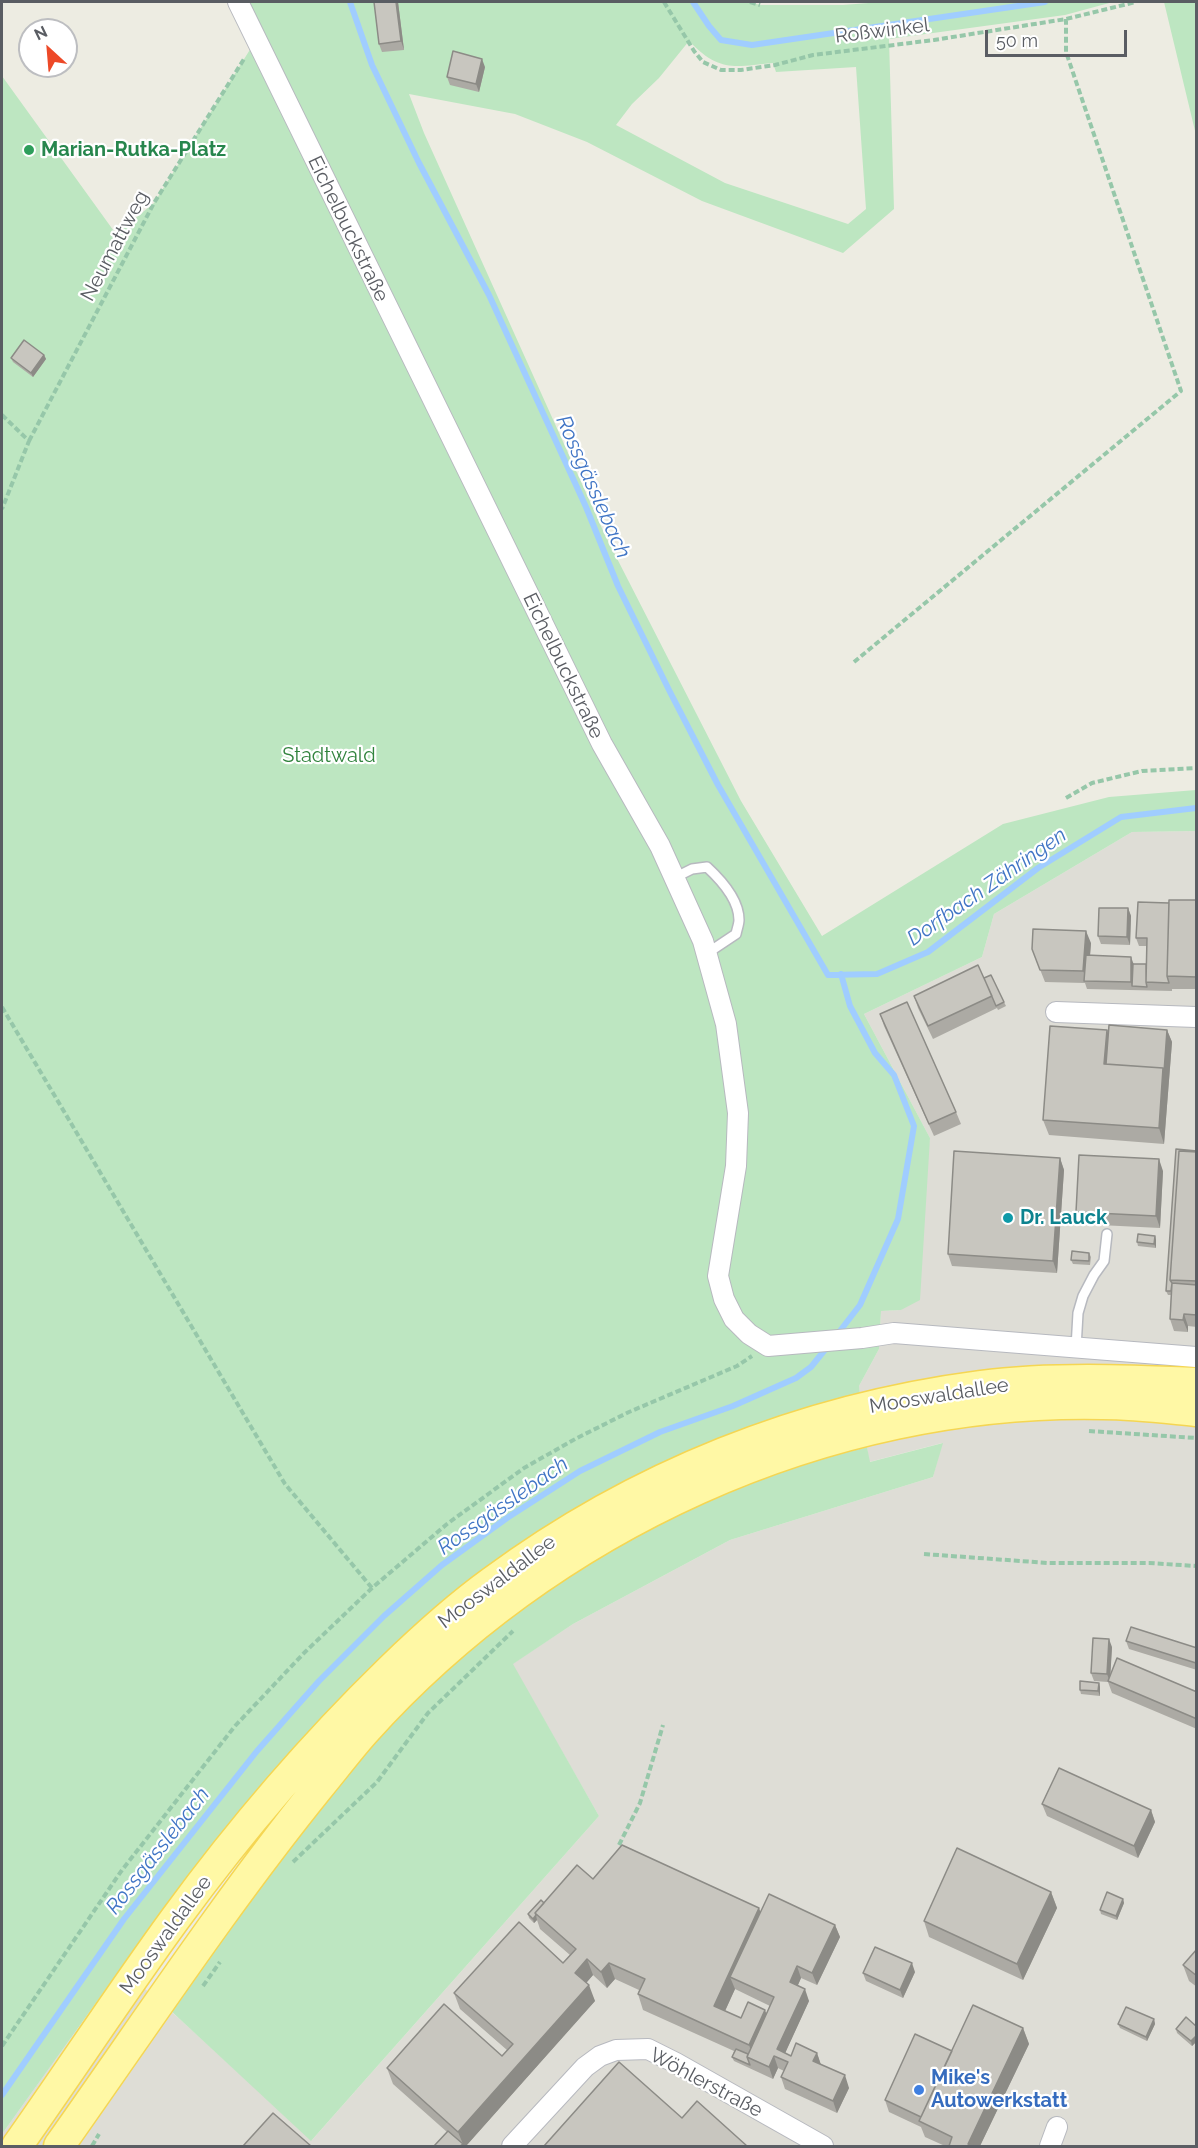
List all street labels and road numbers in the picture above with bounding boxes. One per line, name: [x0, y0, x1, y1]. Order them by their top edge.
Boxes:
street label: Roßwinkel: [833, 13, 931, 49]
street label: Eichelbuckstraße: [302, 152, 394, 306]
street label: Neumattweg: [76, 187, 154, 305]
street label: Eichelbuckstraße: [517, 589, 609, 743]
street label: Mooswaldallee: [868, 1373, 1010, 1419]
street label: Mooswaldallee: [434, 1530, 560, 1634]
street label: Mooswaldallee: [115, 1871, 217, 1999]
street label: Wöhlerstraße: [645, 2043, 767, 2123]

